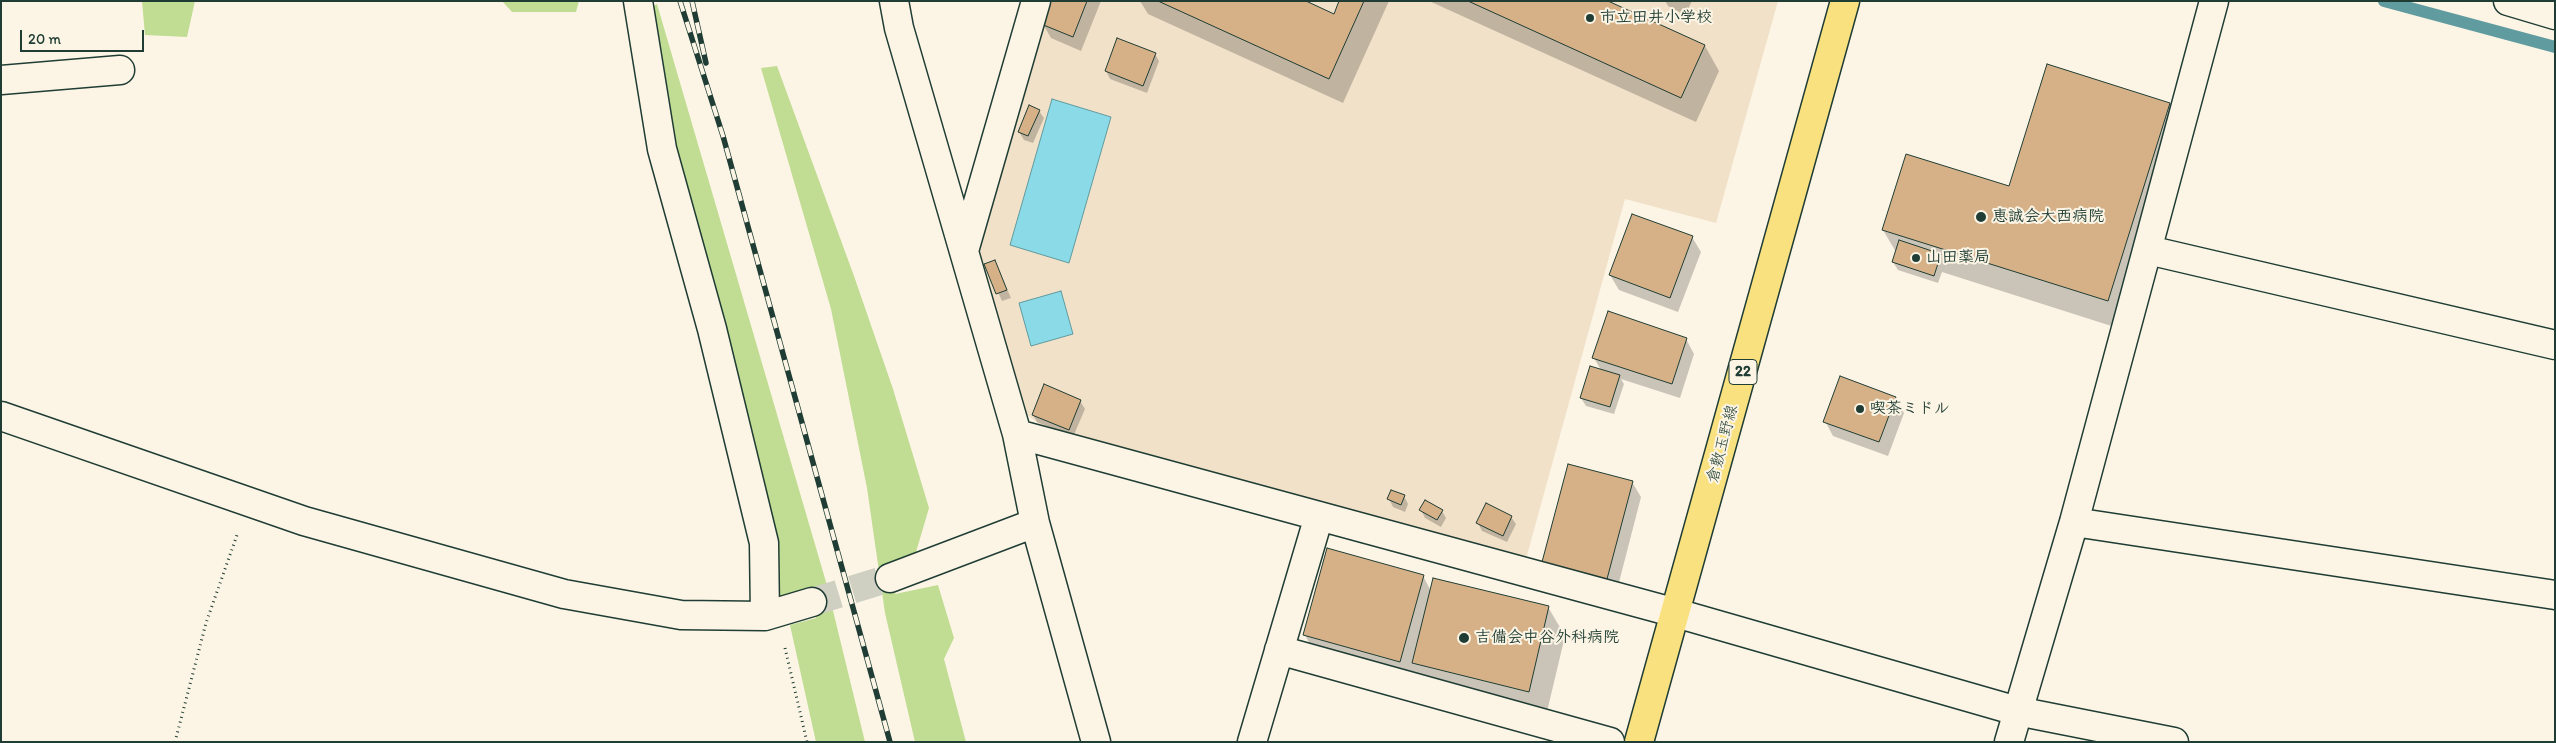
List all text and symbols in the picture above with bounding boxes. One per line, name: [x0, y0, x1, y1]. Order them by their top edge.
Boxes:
place label: 市立田井小学校: [1600, 8, 1712, 28]
marker: 市立田井小学校: [1584, 12, 1596, 24]
scale bar: [22, 20, 146, 52]
text: 20 m: [28, 30, 61, 48]
place label: 恵誠会大西病院: [1992, 207, 2104, 227]
marker: 恵誠会大西病院: [1974, 210, 1988, 224]
place label: 山田薬局: [1926, 248, 1990, 268]
marker: 山田薬局: [1910, 252, 1922, 264]
road number: 22: [1729, 360, 1757, 384]
place label: 喫茶ミドル: [1870, 399, 1950, 419]
street label: 倉敷玉野線: [1703, 403, 1743, 485]
marker: 喫茶ミドル: [1854, 403, 1866, 415]
place label: 吉備会中谷外科病院: [1475, 628, 1619, 648]
marker: 吉備会中谷外科病院: [1457, 631, 1471, 645]

